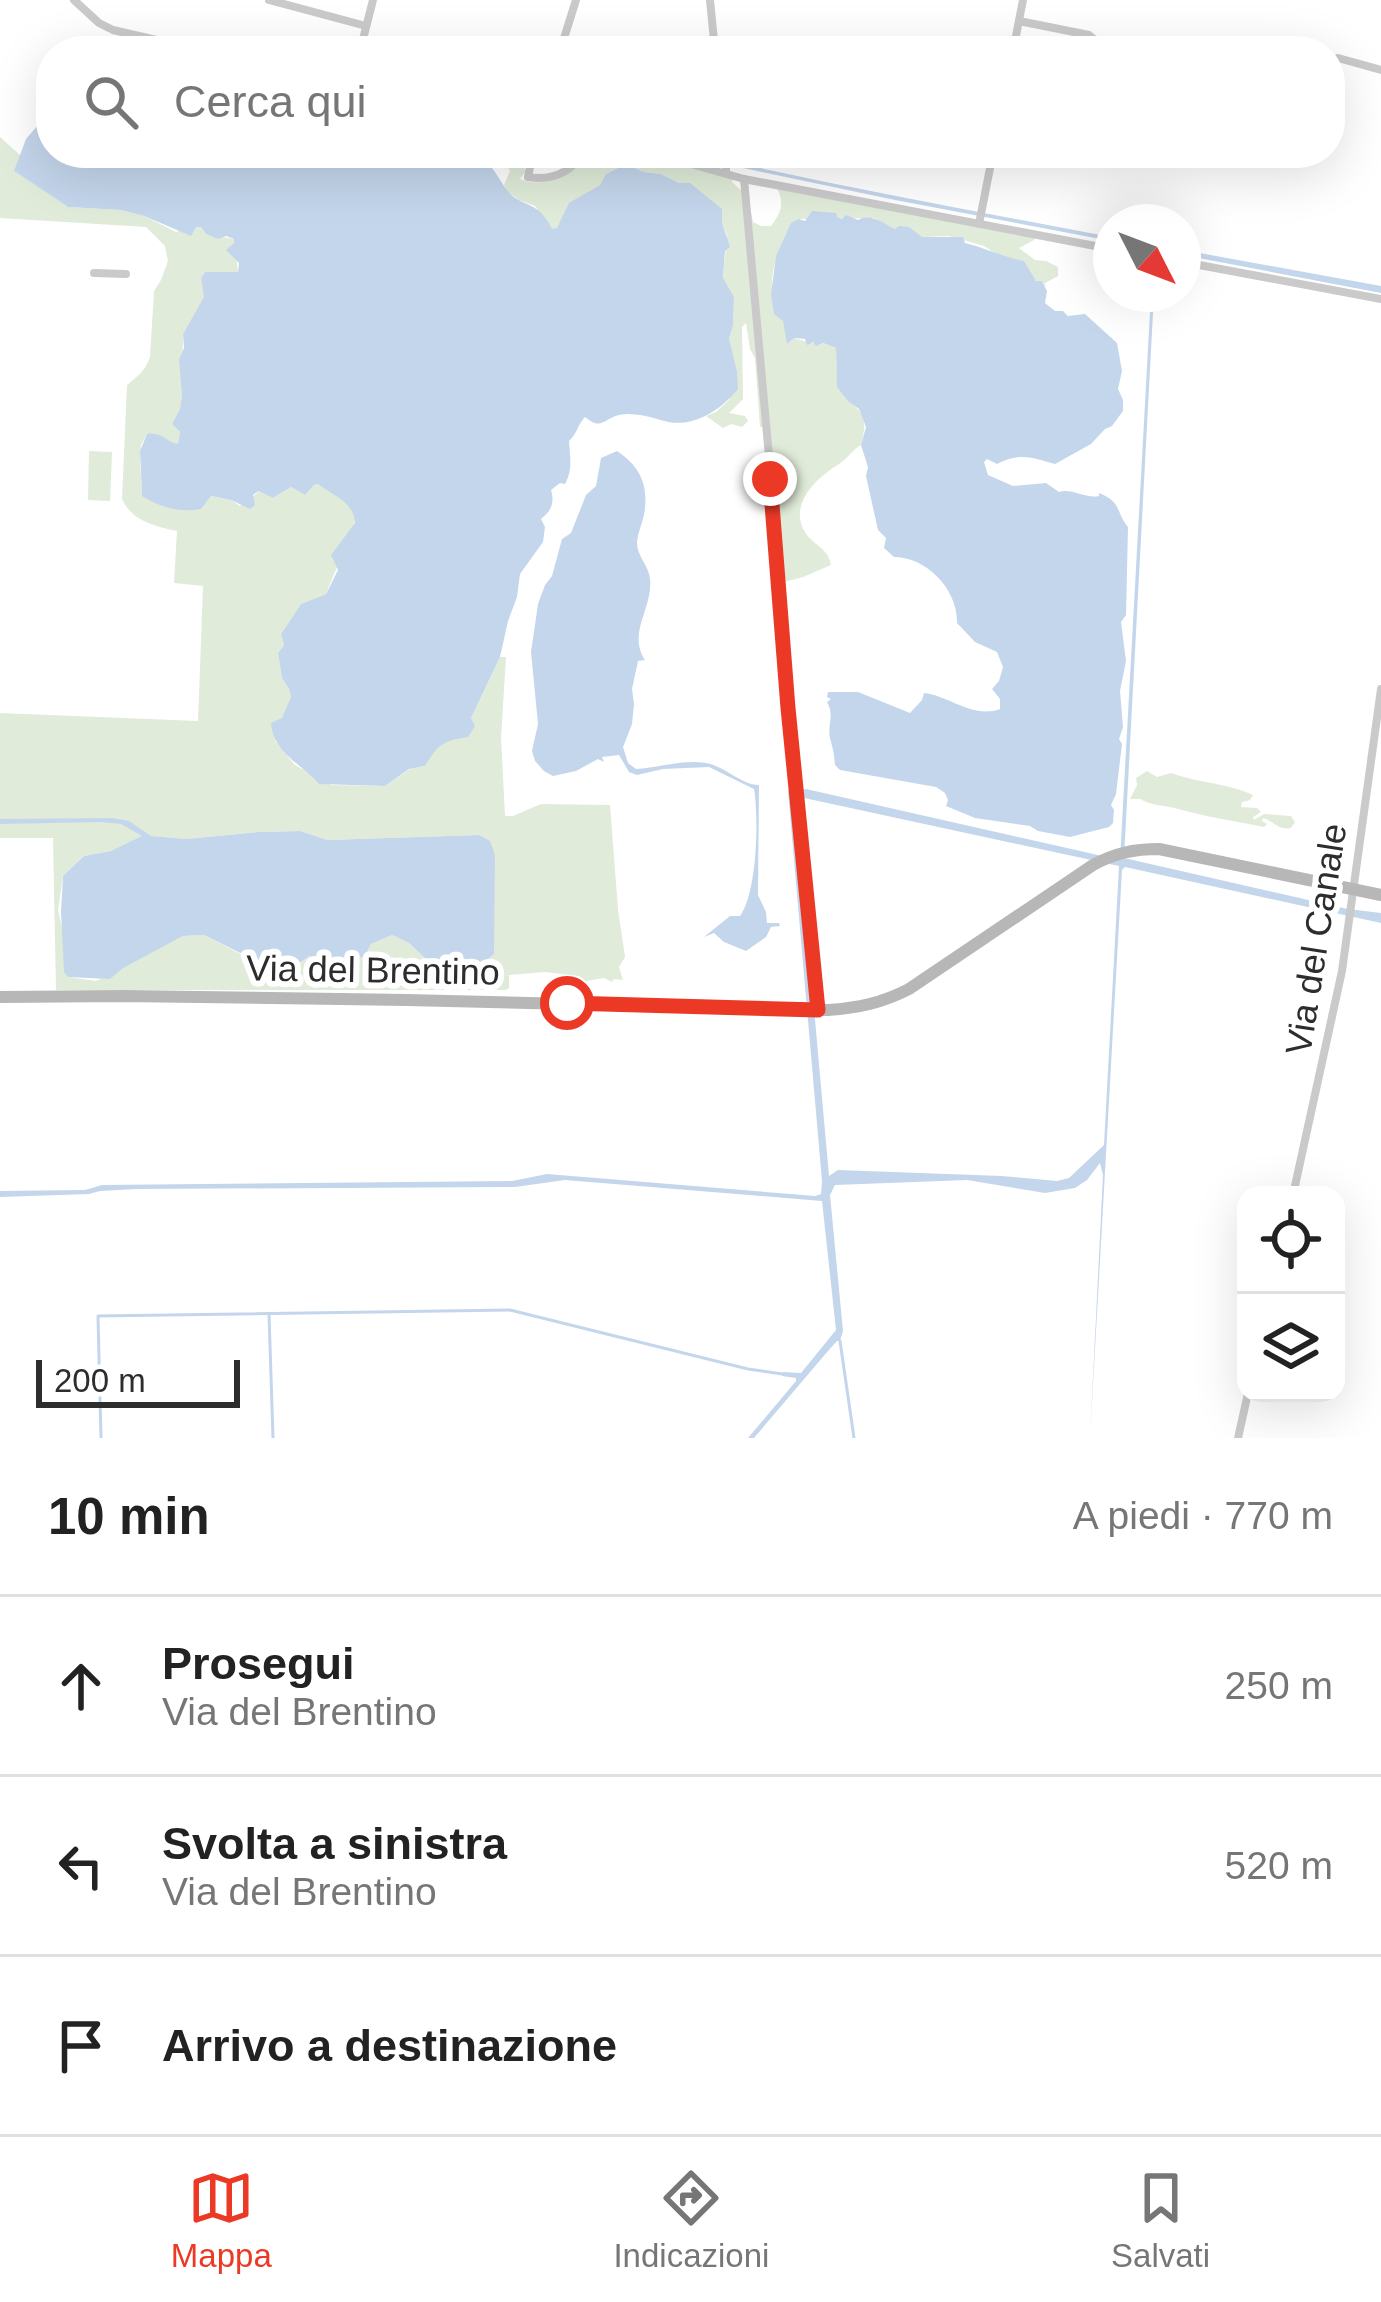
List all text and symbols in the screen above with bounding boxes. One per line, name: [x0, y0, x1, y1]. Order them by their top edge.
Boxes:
search box: [36, 36, 1345, 168]
icon: search: [78, 69, 144, 135]
text: Cerca qui: [174, 76, 367, 127]
north arrow: [1093, 204, 1201, 312]
route end: [743, 452, 797, 506]
street label: Via del Canale: [1277, 820, 1355, 1058]
street label: Via del Brentino: [246, 947, 500, 993]
route start: [540, 976, 594, 1030]
map controls: [1237, 1186, 1345, 1402]
button: locate: [1237, 1186, 1345, 1294]
button: layers: [1237, 1294, 1345, 1402]
scale bar: [36, 1354, 240, 1407]
text: 200 m: [54, 1362, 146, 1399]
text: 10 min: [48, 1488, 210, 1545]
text: A piedi · 770 m: [1073, 1494, 1333, 1537]
text: Prosegui: [162, 1638, 355, 1689]
icon: ahead: [48, 1653, 114, 1719]
text: 250 m: [1225, 1664, 1333, 1707]
text: Via del Brentino: [162, 1690, 437, 1733]
text: Svolta a sinistra: [162, 1818, 507, 1869]
icon: left: [48, 1833, 114, 1899]
text: 520 m: [1225, 1844, 1333, 1887]
text: Via del Brentino: [162, 1870, 437, 1913]
icon: arrive: [48, 2013, 114, 2079]
text: Arrivo a destinazione: [162, 2020, 617, 2071]
tab: Mappa: [171, 2165, 272, 2275]
tab: Indicazioni: [613, 2165, 769, 2275]
tab: Salvati: [1111, 2165, 1210, 2275]

